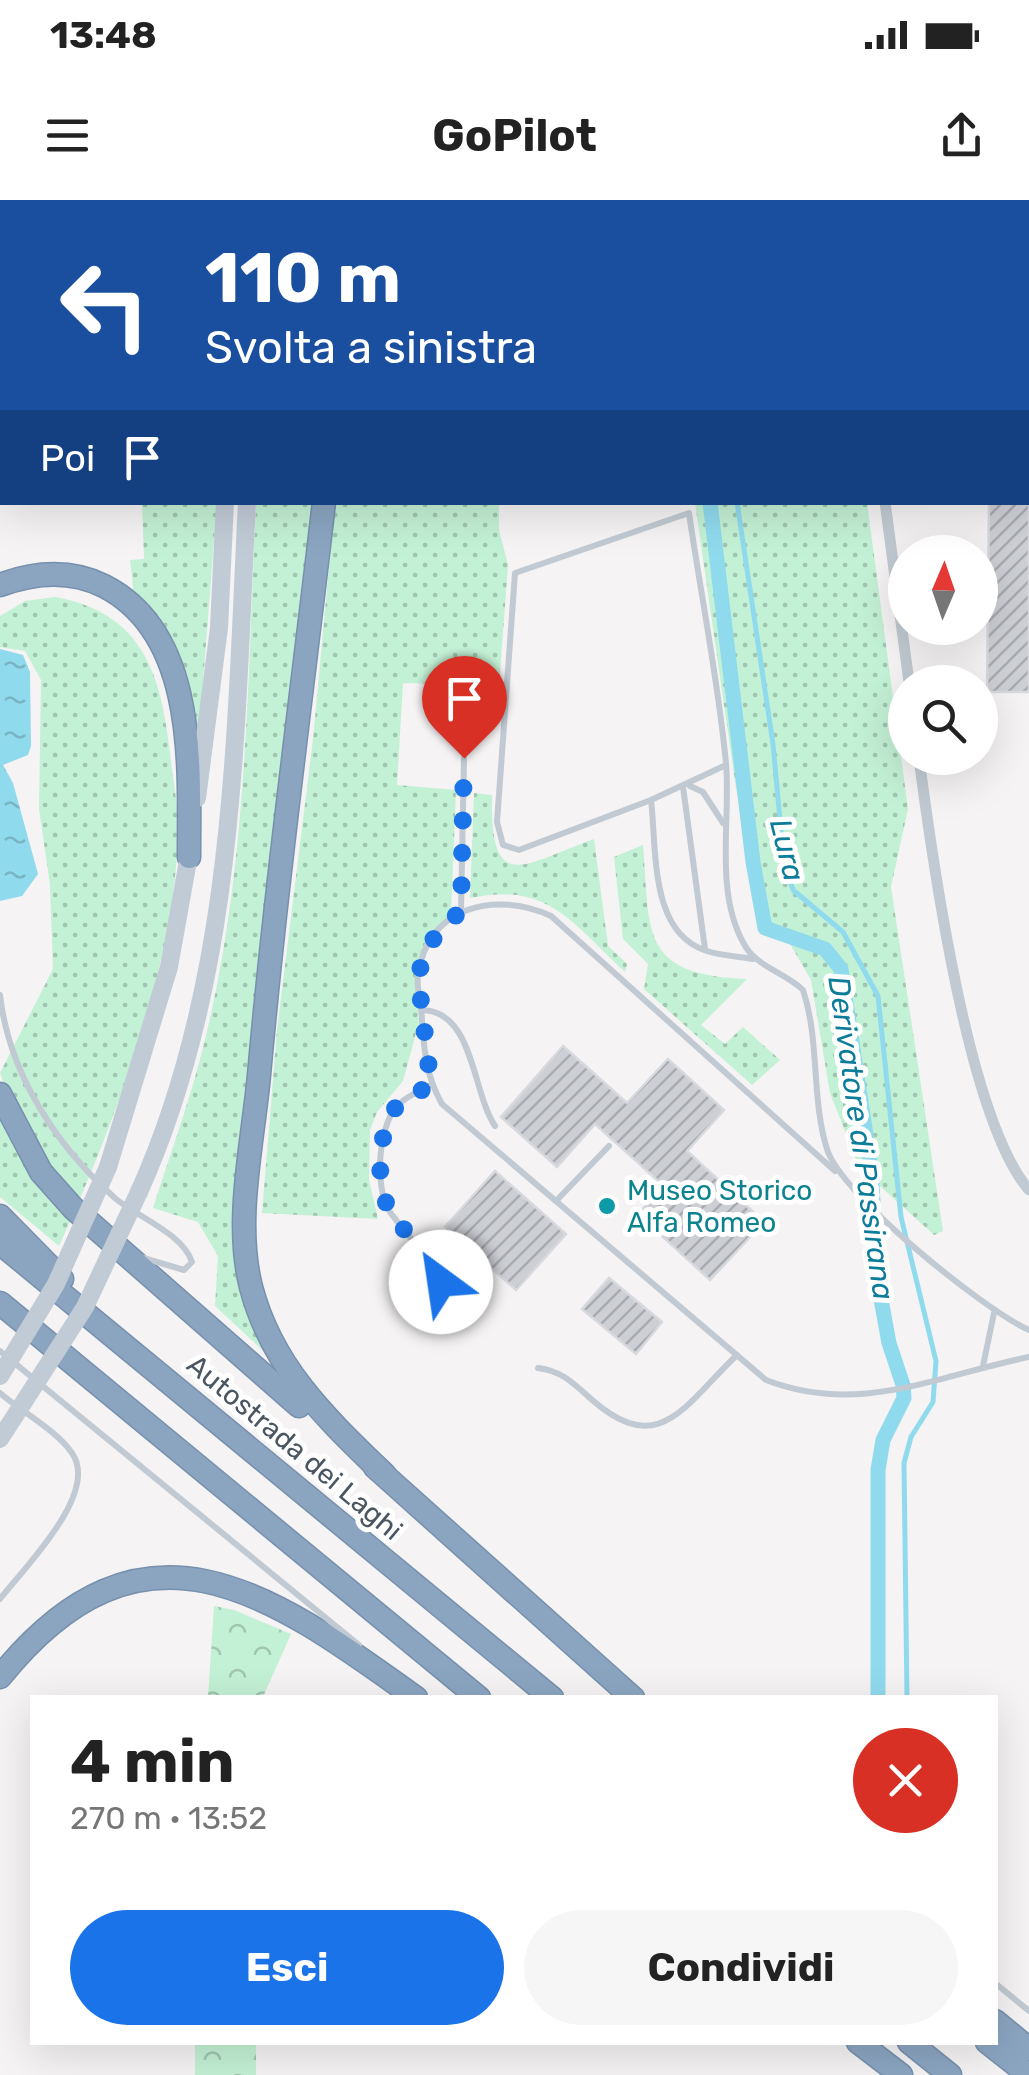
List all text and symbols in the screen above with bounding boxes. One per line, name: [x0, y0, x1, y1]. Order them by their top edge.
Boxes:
text: 13:48: [50, 12, 157, 58]
icon: menu: [40, 108, 95, 163]
icon: share: [934, 108, 989, 163]
text: GoPilot: [432, 109, 597, 162]
text: 110 m: [205, 237, 401, 320]
icon: left: [40, 240, 170, 370]
text: Svolta a sinistra: [205, 321, 537, 374]
icon: arrive: [115, 430, 170, 485]
text: Poi: [40, 435, 95, 481]
north arrow: [888, 535, 998, 645]
map controls: [888, 535, 998, 775]
pin: [422, 656, 507, 759]
button: search: [888, 665, 998, 775]
icon: arrive: [437, 671, 492, 726]
water label: Lura: [762, 815, 812, 885]
water label: Derivatore di Passirana: [820, 974, 902, 1302]
place label: Museo Storico Alfa Romeo: [627, 1174, 812, 1239]
marker: Museo Storico Alfa Romeo: [596, 1195, 618, 1217]
position arrow: [389, 1230, 493, 1334]
street label: Autostrada dei Laghi: [181, 1348, 409, 1547]
text: 4 min: [70, 1726, 234, 1797]
button: close: [853, 1728, 958, 1833]
text: 270 m · 13:52: [70, 1799, 267, 1837]
button: Esci: [70, 1910, 504, 2025]
button: Condividi: [524, 1910, 958, 2025]

